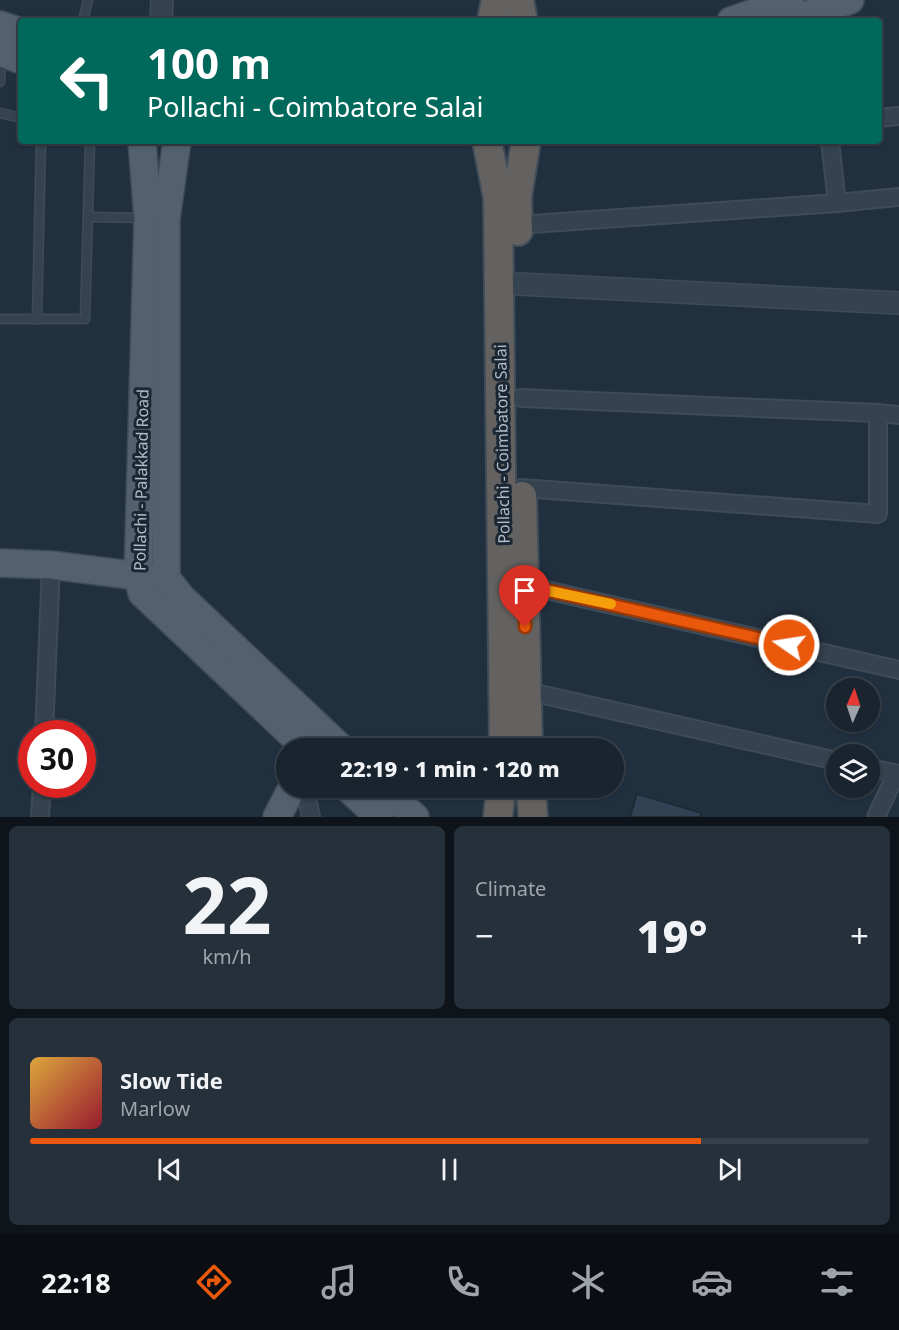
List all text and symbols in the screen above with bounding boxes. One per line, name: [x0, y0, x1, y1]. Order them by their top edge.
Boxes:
text: 100 m: [147, 34, 271, 91]
icon: left: [48, 42, 126, 120]
text: Pollachi - Coimbatore Salai: [147, 88, 483, 125]
street label: Pollachi - Coimbatore Salai: [489, 344, 515, 544]
street label: Pollachi - Palakkad Road: [128, 389, 154, 571]
pin: [499, 565, 550, 627]
icon: arrive: [508, 574, 541, 607]
position arrow: [757, 613, 821, 677]
north arrow: [826, 678, 880, 732]
map controls: [826, 678, 880, 798]
speed limit sign: 30: [18, 720, 96, 798]
button: layers: [826, 744, 880, 798]
text: 22:19 · 1 min · 120 m: [340, 753, 560, 783]
text: 22: [182, 851, 272, 957]
text: Climate: [475, 875, 546, 902]
text: 19°: [636, 905, 708, 966]
text: −: [475, 913, 494, 958]
text: +: [850, 913, 869, 958]
text: km/h: [202, 943, 252, 970]
text: Slow Tide: [120, 1065, 223, 1095]
text: Marlow: [120, 1095, 190, 1122]
icon: previous: [153, 1153, 186, 1186]
icon: pause: [433, 1153, 466, 1186]
icon: next: [713, 1153, 746, 1186]
icon: directions: [193, 1261, 235, 1303]
icon: music: [318, 1261, 360, 1303]
icon: phone: [442, 1261, 484, 1303]
icon: climate: [567, 1261, 609, 1303]
icon: car: [691, 1261, 733, 1303]
icon: filters: [816, 1261, 858, 1303]
text: 22:18: [41, 1264, 111, 1301]

